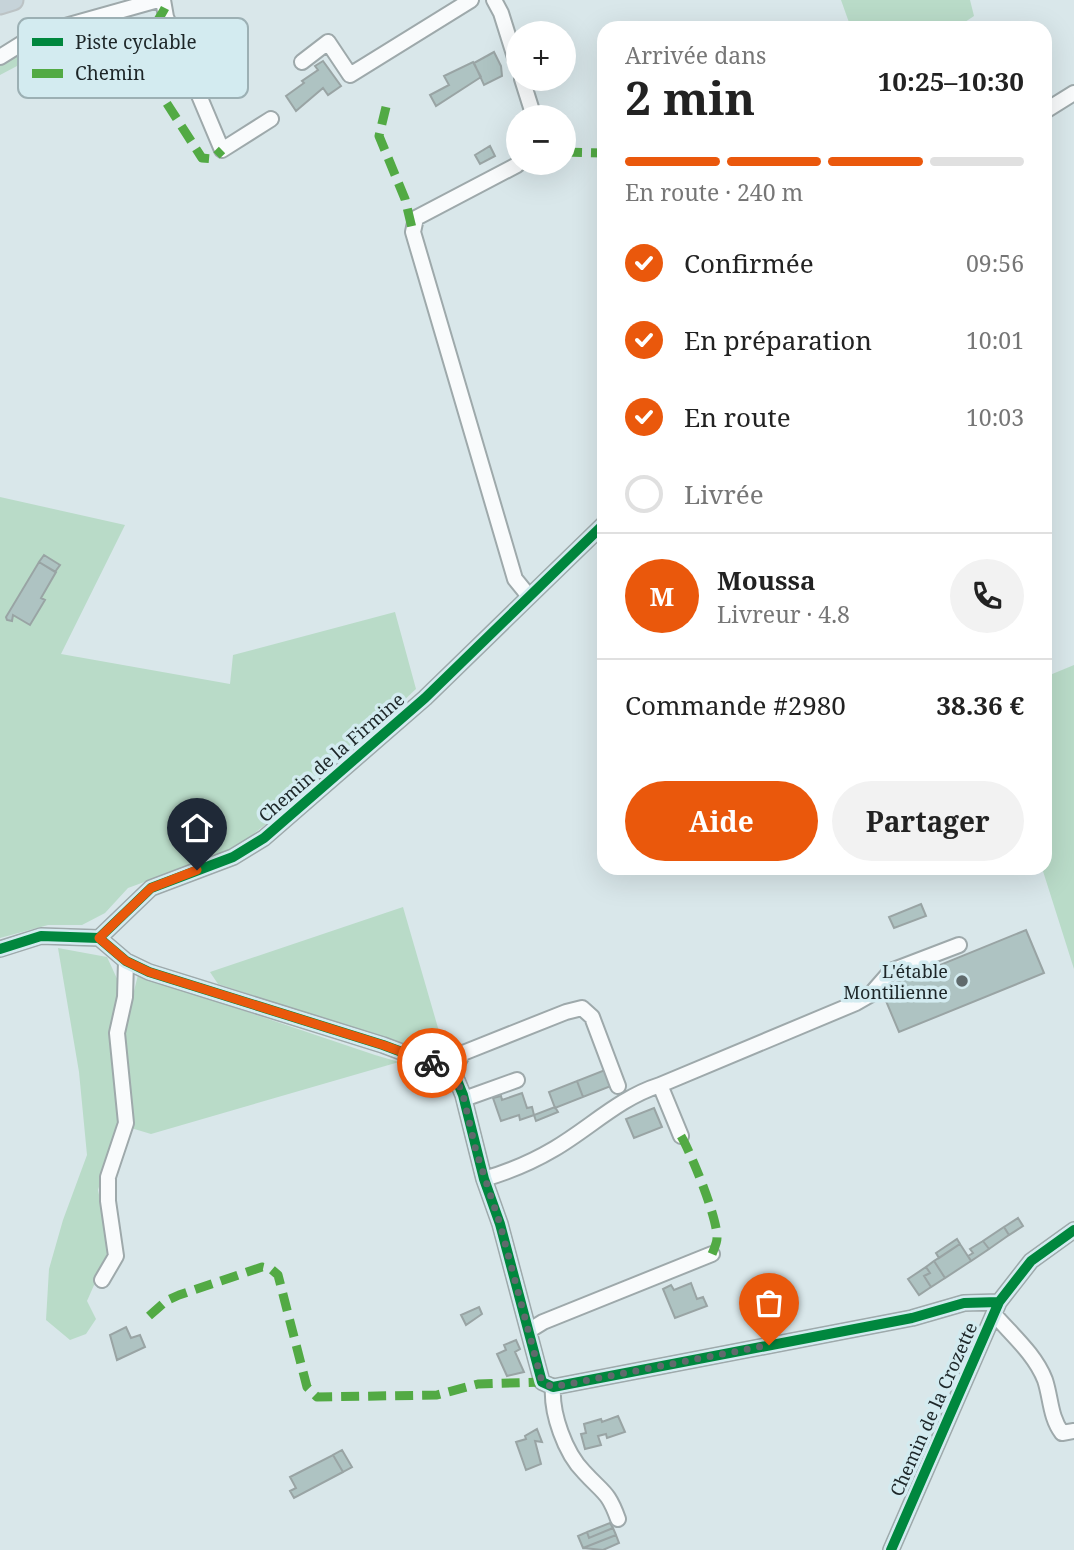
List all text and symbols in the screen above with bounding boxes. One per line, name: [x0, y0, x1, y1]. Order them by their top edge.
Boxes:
legend: [18, 18, 248, 98]
map controls: [506, 21, 576, 175]
button: +: [506, 21, 576, 91]
text: Piste cyclable: [75, 29, 197, 55]
text: Arrivée dans: [625, 39, 766, 71]
text: Chemin: [75, 60, 145, 86]
text: 10:25–10:30: [878, 63, 1024, 99]
text: 2 min: [625, 66, 755, 128]
button: −: [506, 105, 576, 175]
text: En route · 240 m: [625, 176, 803, 208]
icon: check: [625, 244, 663, 282]
text: Confirmée: [684, 245, 814, 281]
text: 09:56: [966, 247, 1024, 279]
icon: check: [625, 321, 663, 359]
text: En préparation: [684, 322, 872, 358]
text: 10:01: [966, 324, 1024, 356]
icon: check: [625, 398, 663, 436]
text: En route: [684, 399, 791, 435]
text: 10:03: [966, 401, 1024, 433]
text: Livrée: [684, 476, 764, 512]
button: phone: [950, 559, 1024, 633]
text: Moussa: [717, 562, 816, 598]
text: M: [650, 578, 674, 614]
text: Livreur · 4.8: [717, 598, 850, 630]
street label: Chemin de la Firmine: [253, 687, 409, 827]
text: Commande #2980: [625, 687, 846, 723]
text: 38.36 €: [936, 687, 1024, 723]
button: Aide: [625, 781, 818, 861]
button: Partager: [832, 781, 1024, 861]
pin: [167, 798, 227, 870]
icon: home: [178, 809, 216, 847]
place label: L'étable Montilienne: [843, 959, 948, 1004]
marker: L'étable Montilienne: [954, 973, 970, 989]
courier: [397, 1028, 467, 1098]
icon: bike: [413, 1044, 451, 1082]
pin: [739, 1273, 799, 1345]
icon: bag: [750, 1284, 788, 1322]
street label: Chemin de la Crozette: [884, 1318, 982, 1500]

